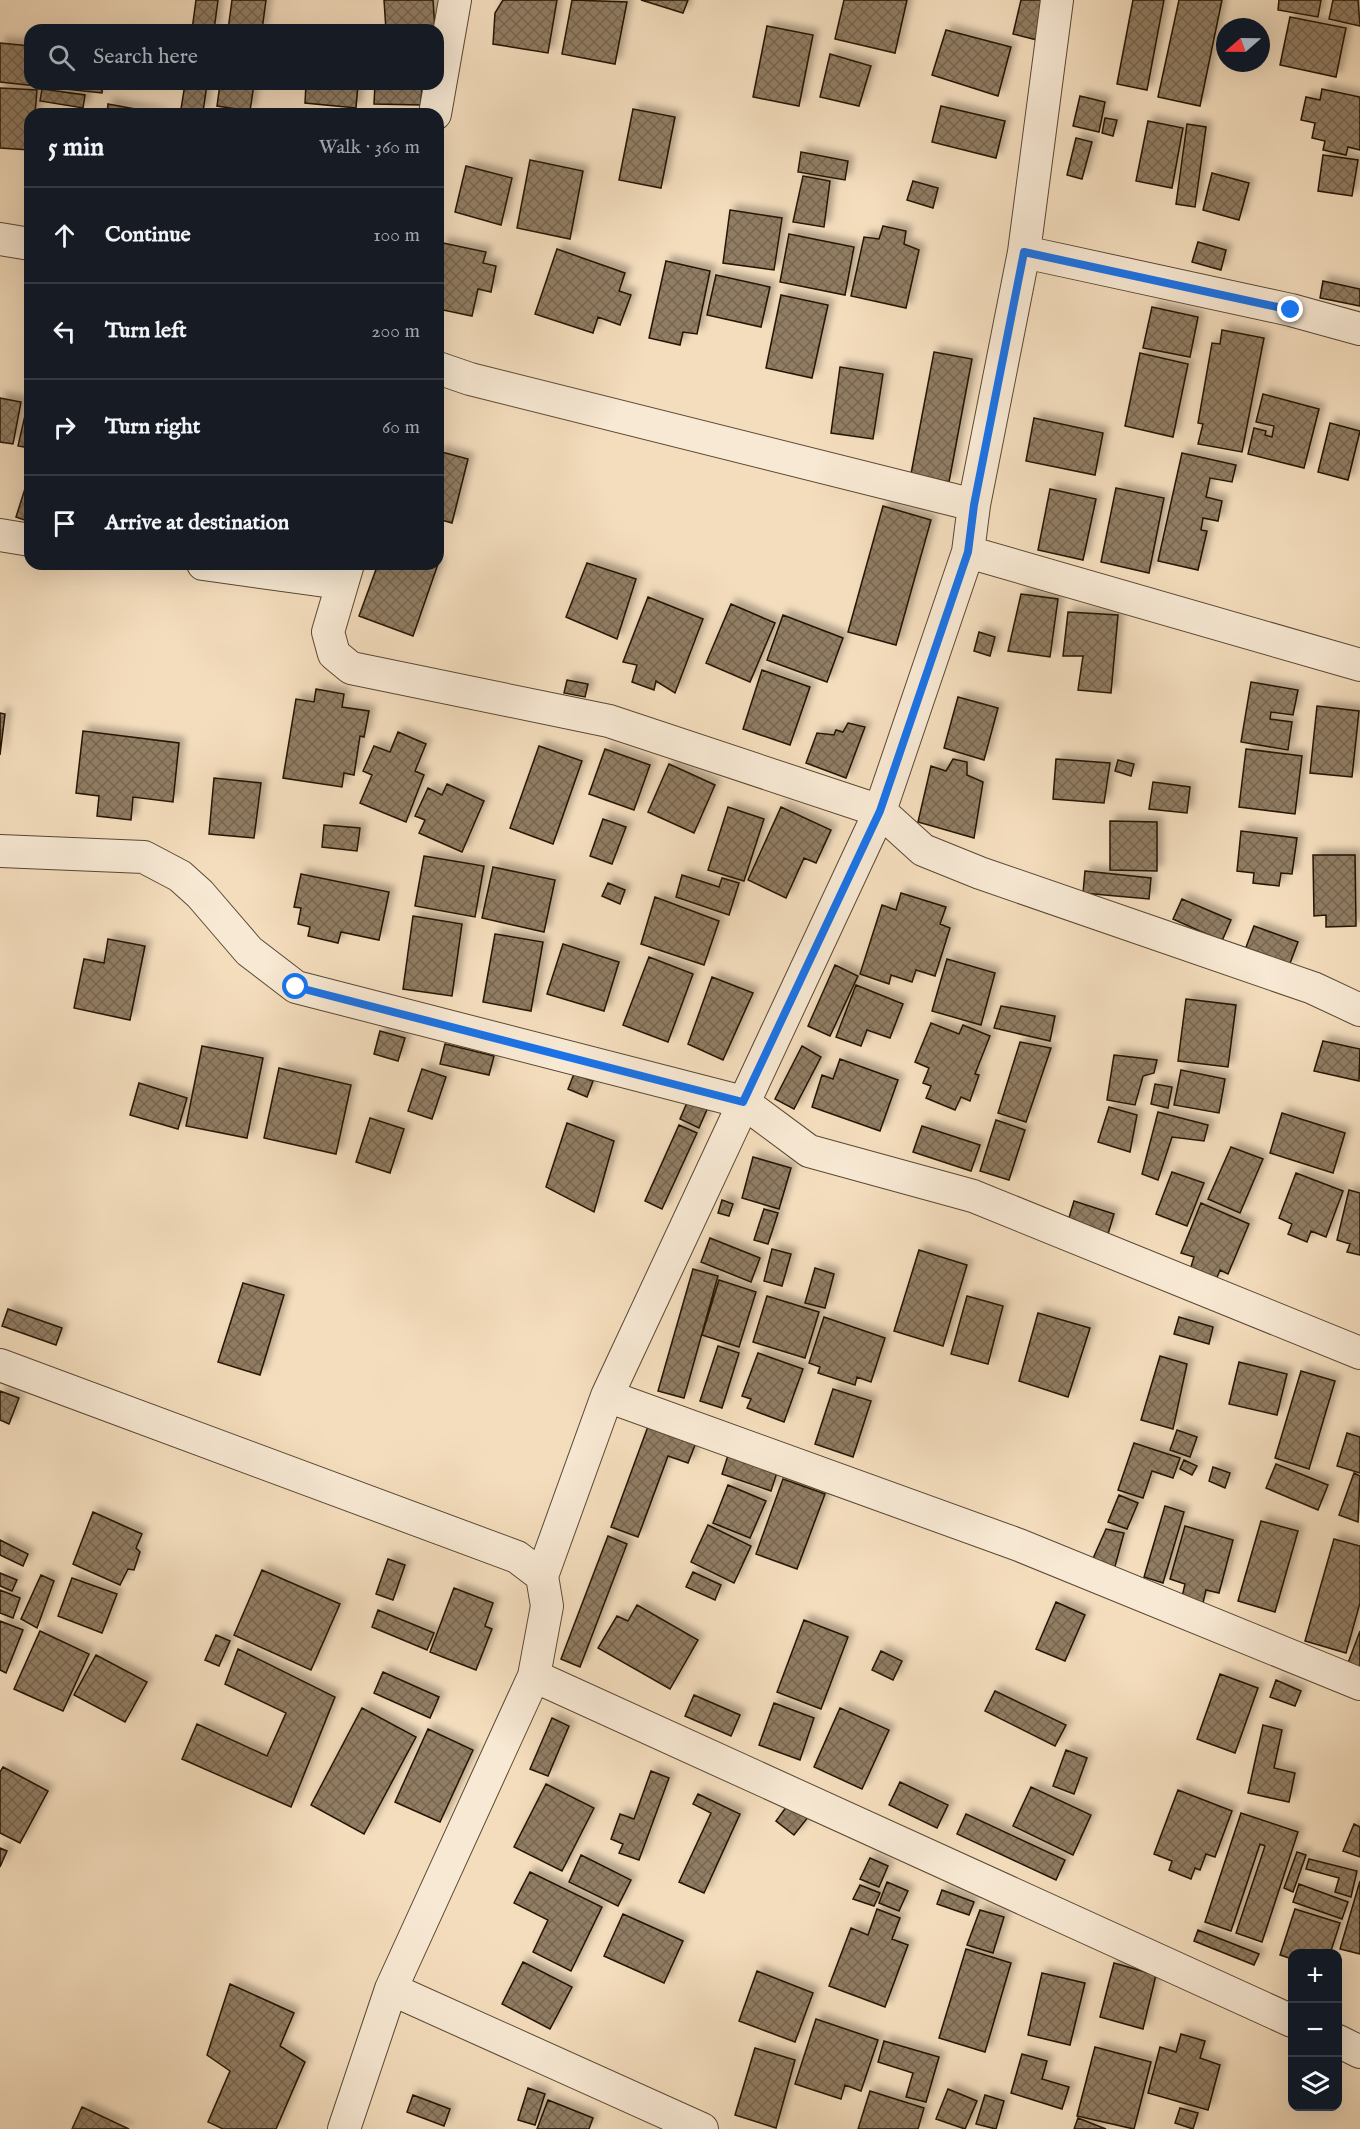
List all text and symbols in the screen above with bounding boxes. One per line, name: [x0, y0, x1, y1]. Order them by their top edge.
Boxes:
north arrow: [1216, 18, 1270, 72]
search box: [24, 24, 444, 90]
icon: search: [45, 41, 78, 74]
text: Search here: [93, 43, 198, 71]
text: 5 min: [48, 131, 104, 164]
text: Walk · 360 m: [319, 135, 420, 160]
icon: ahead: [48, 219, 81, 252]
text: Continue: [105, 221, 191, 249]
text: 100 m: [373, 223, 420, 248]
route end: [1277, 296, 1303, 322]
icon: left: [48, 315, 81, 348]
text: Turn left: [105, 317, 187, 345]
text: 200 m: [371, 319, 420, 344]
icon: right: [48, 411, 81, 444]
text: Turn right: [105, 413, 200, 441]
text: 60 m: [382, 415, 420, 440]
icon: arrive: [48, 507, 81, 540]
text: Arrive at destination: [105, 509, 289, 537]
route start: [282, 973, 308, 999]
map controls: [1288, 1949, 1342, 2111]
button: +: [1288, 1949, 1342, 2003]
button: −: [1288, 2003, 1342, 2057]
button: layers: [1288, 2057, 1342, 2111]

